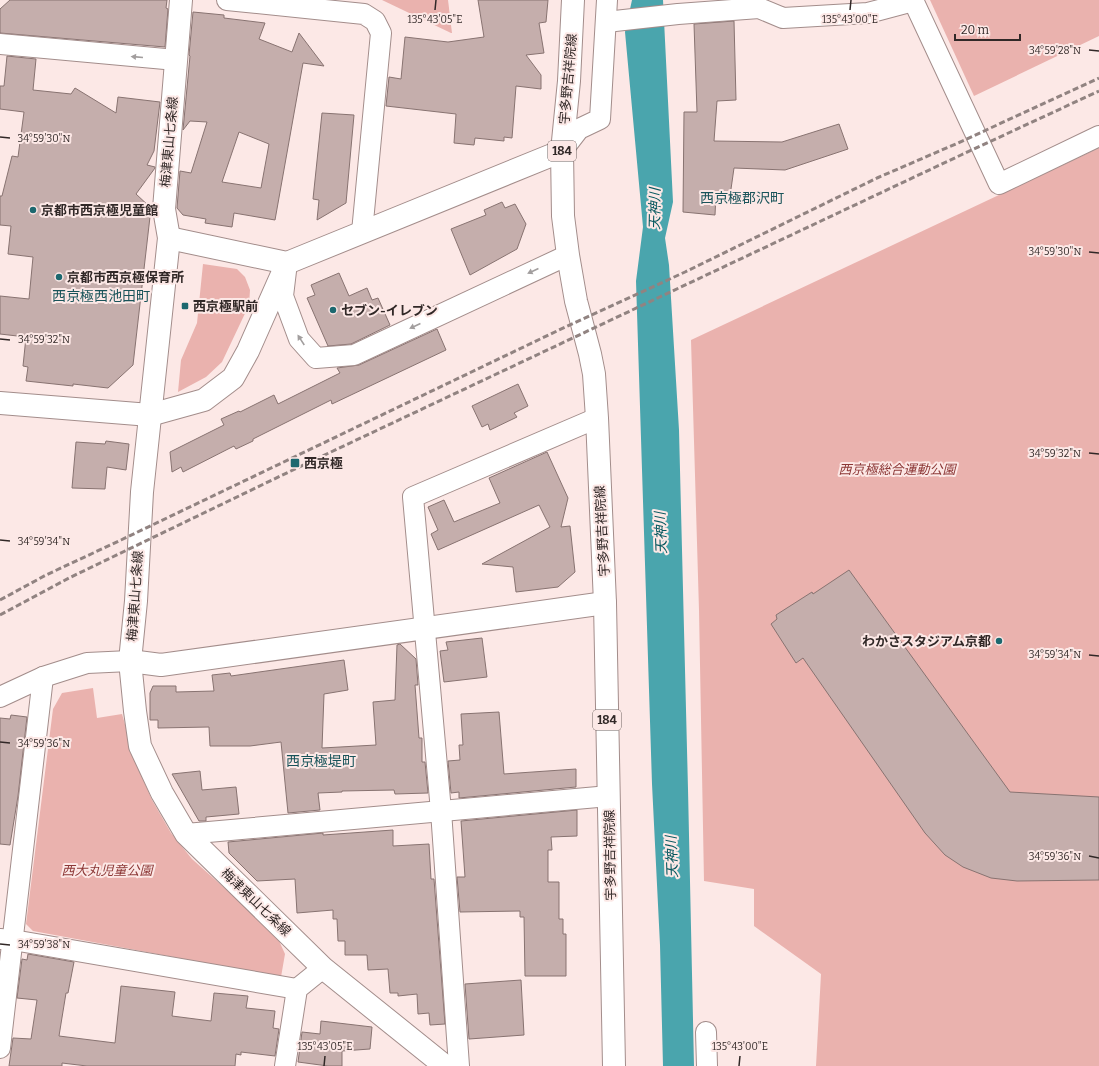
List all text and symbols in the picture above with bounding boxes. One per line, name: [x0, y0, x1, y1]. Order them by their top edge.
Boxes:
text: 135°43'05"E: [408, 14, 462, 26]
text: 135°43'00"E: [822, 14, 878, 26]
scale bar: [955, 16, 1020, 42]
text: 20 m: [961, 23, 990, 37]
street label: 宇多野吉祥院線: [557, 33, 579, 125]
text: 34°59'28"N: [1029, 45, 1081, 57]
one-way arrow: [131, 53, 143, 60]
street label: 梅津東山七条線: [158, 96, 180, 188]
text: 34°59'30"N: [18, 133, 71, 145]
road number: 184: [548, 141, 576, 161]
water label: 天神川: [646, 186, 664, 230]
district label: 西京極郡沢町: [700, 190, 784, 207]
place label: 京都市西京極児童館: [41, 203, 158, 218]
marker: 京都市西京極児童館: [28, 205, 38, 215]
text: 34°59'30"N: [1029, 246, 1082, 258]
one-way arrow: [527, 268, 538, 274]
place label: 京都市西京極保育所: [67, 270, 184, 285]
marker: 京都市西京極保育所: [54, 272, 64, 282]
district label: 西京極西池田町: [52, 288, 150, 305]
place label: 西京極駅前: [193, 299, 258, 314]
marker: 西京極駅前: [180, 301, 190, 311]
place label: セブン-イレブン: [341, 303, 438, 318]
marker: セブン-イレブン: [328, 305, 338, 315]
one-way arrow: [409, 323, 421, 329]
text: 34°59'32"N: [18, 334, 70, 346]
one-way arrow: [297, 334, 304, 345]
text: 34°59'32"N: [1029, 448, 1081, 460]
place label: 西京極: [304, 456, 343, 471]
marker: 西京極: [289, 457, 301, 469]
park label: 西京極総合運動公園: [838, 462, 957, 477]
street label: 宇多野吉祥院線: [592, 485, 612, 577]
water label: 天神川: [652, 510, 670, 554]
text: 34°59'34"N: [18, 536, 70, 548]
street label: 梅津東山七条線: [124, 550, 146, 642]
place label: わかさスタジアム京都: [862, 634, 991, 649]
marker: わかさスタジアム京都: [994, 636, 1004, 646]
text: 34°59'34"N: [1029, 649, 1081, 661]
road number: 184: [593, 710, 621, 730]
text: 34°59'36"N: [18, 738, 70, 750]
district label: 西京極堤町: [286, 753, 356, 770]
street label: 宇多野吉祥院線: [602, 809, 618, 901]
water label: 天神川: [663, 834, 681, 878]
text: 34°59'36"N: [1029, 851, 1081, 863]
park label: 西大丸児童公園: [61, 863, 154, 878]
street label: 梅津東山七条線: [218, 865, 294, 939]
text: 34°59'38"N: [18, 939, 70, 951]
text: 135°43'05"E: [298, 1041, 352, 1053]
text: 135°43'00"E: [712, 1041, 768, 1053]

